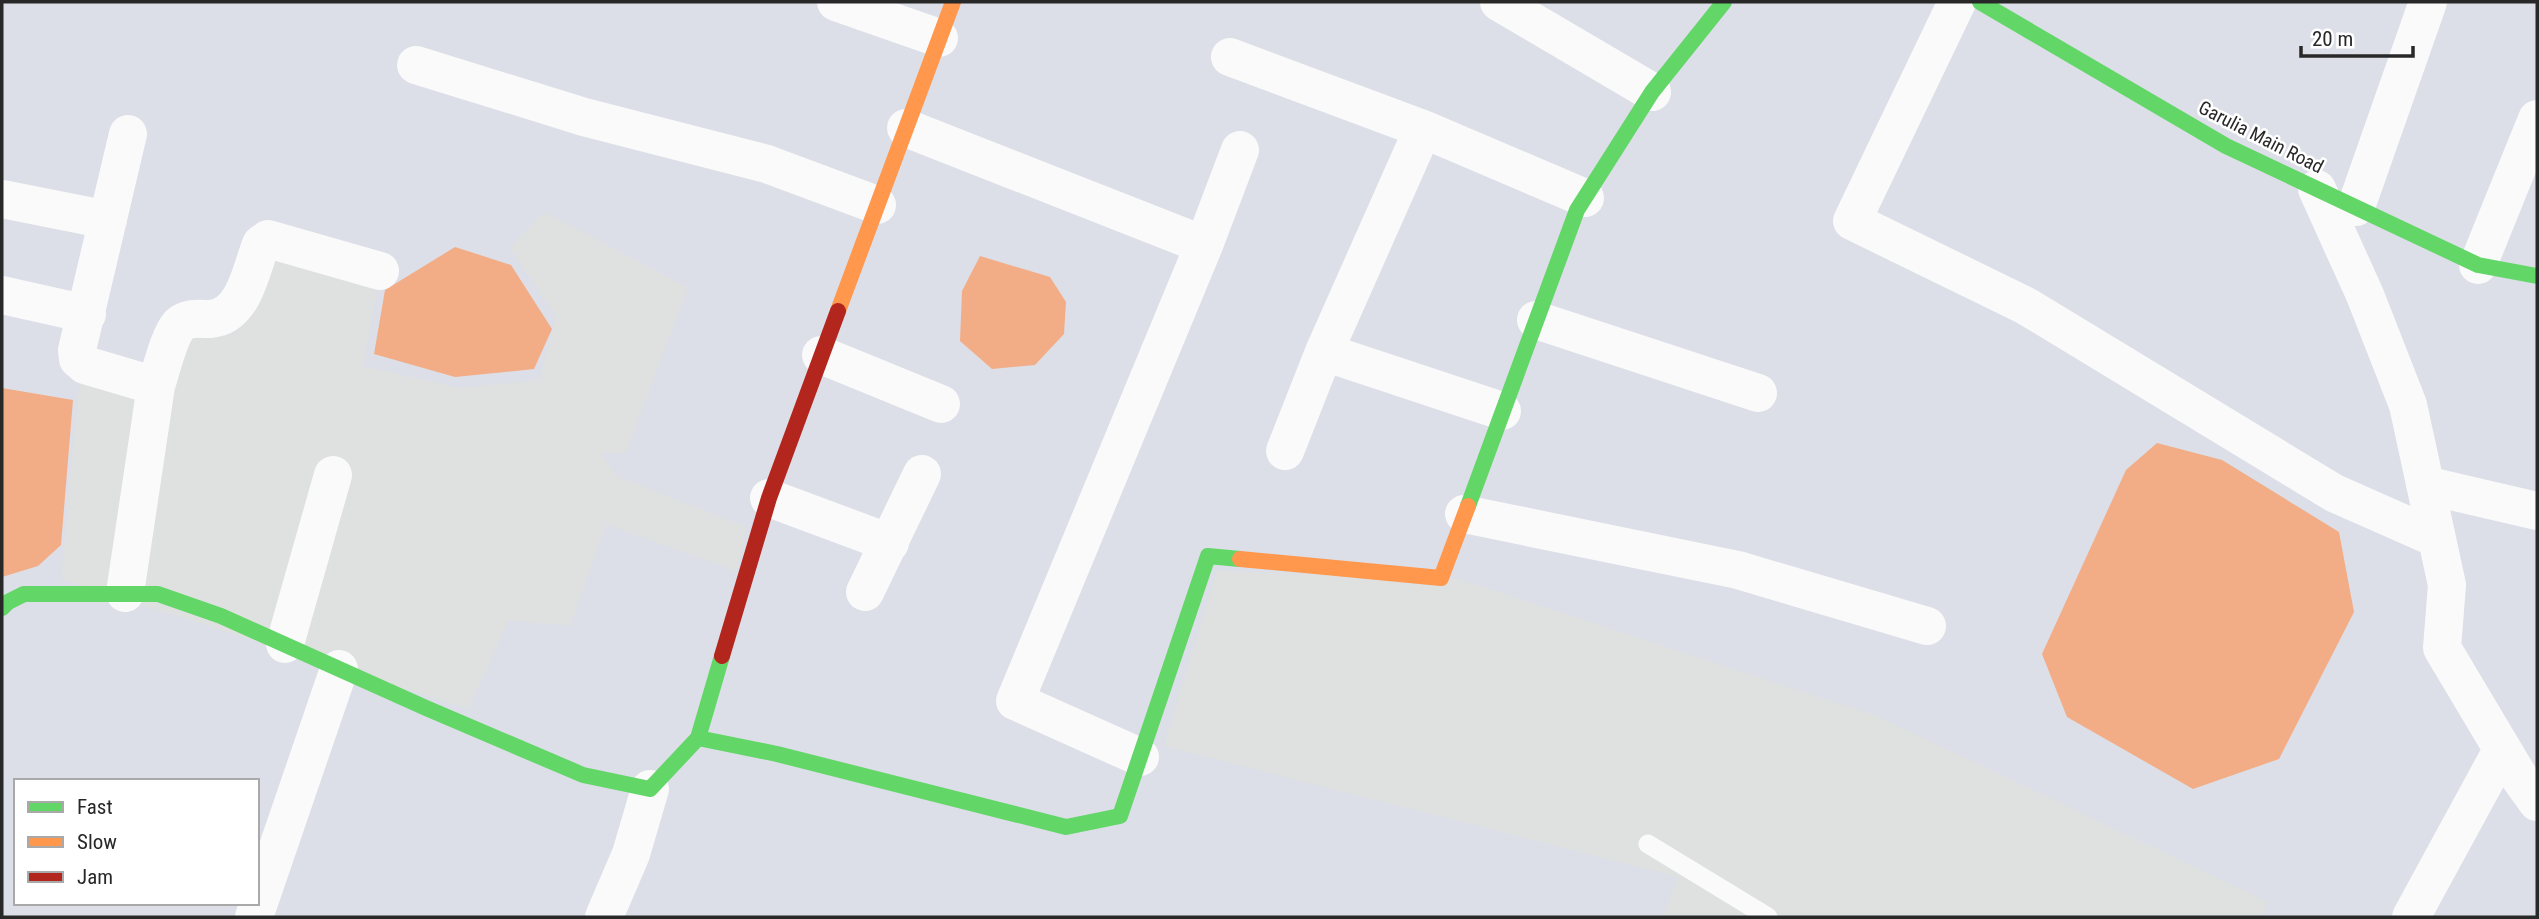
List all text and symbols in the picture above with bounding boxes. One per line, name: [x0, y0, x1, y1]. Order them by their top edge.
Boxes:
scale bar: [2301, 14, 2413, 58]
text: 20 m: [2312, 27, 2353, 51]
street label: Garulia Main Road: [2195, 96, 2327, 178]
legend: [14, 779, 259, 905]
text: Fast: [77, 795, 113, 819]
text: Slow: [77, 830, 117, 854]
text: Jam: [77, 865, 113, 889]

